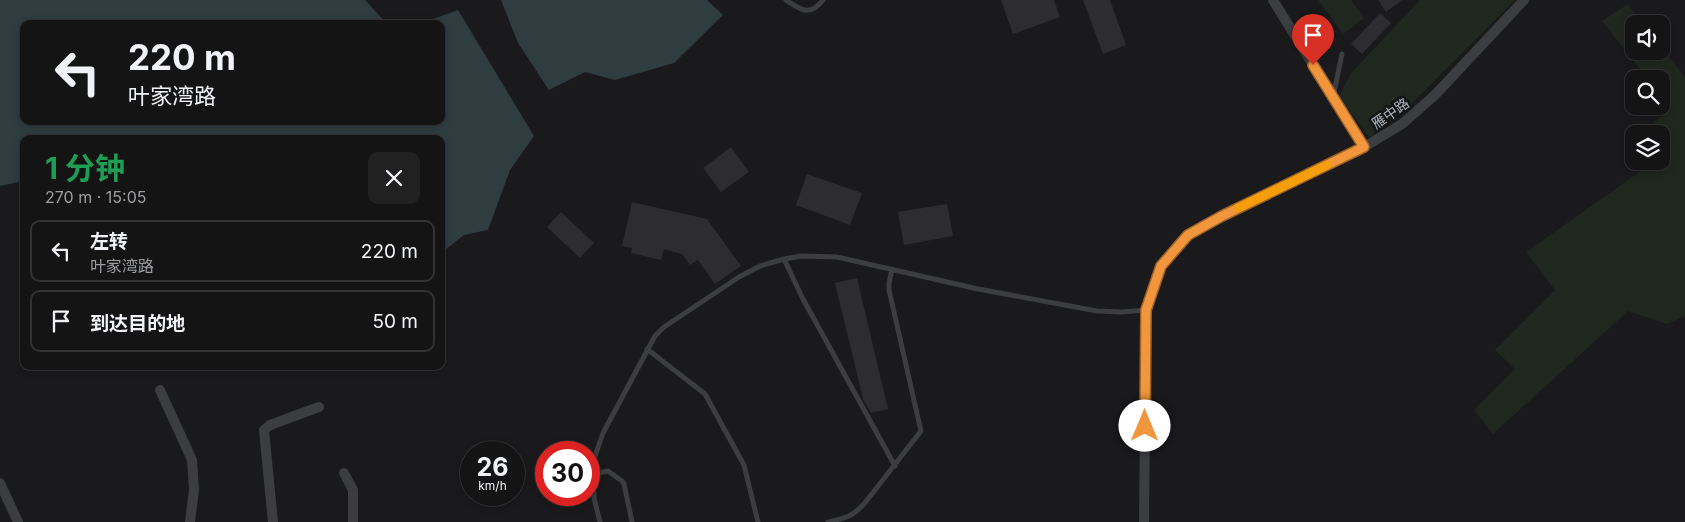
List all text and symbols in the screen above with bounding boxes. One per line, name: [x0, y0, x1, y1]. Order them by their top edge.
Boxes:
pin: [1292, 14, 1334, 65]
map controls: [1625, 15, 1670, 170]
button: sound: [1625, 15, 1670, 60]
icon: arrive: [1299, 21, 1327, 49]
text: 220 m: [128, 36, 236, 78]
icon: left: [45, 40, 110, 105]
button: search: [1625, 70, 1670, 115]
text: 叶家湾路: [128, 83, 216, 109]
street label: 雁中路: [1368, 94, 1412, 132]
button: layers: [1625, 125, 1670, 170]
text: 1 分钟: [45, 150, 125, 186]
button: close: [368, 152, 420, 204]
text: 270 m · 15:05: [45, 187, 146, 207]
text: 左转: [90, 230, 128, 253]
icon: left: [47, 237, 75, 265]
text: 220 m: [361, 240, 418, 263]
text: 叶家湾路: [90, 256, 154, 276]
icon: arrive: [47, 307, 75, 335]
text: 50 m: [372, 310, 418, 333]
text: 到达目的地: [90, 312, 185, 335]
position arrow: [1118, 399, 1170, 451]
speed limit sign: 30: [535, 441, 600, 506]
text: 26: [477, 452, 508, 482]
text: km/h: [478, 478, 507, 493]

